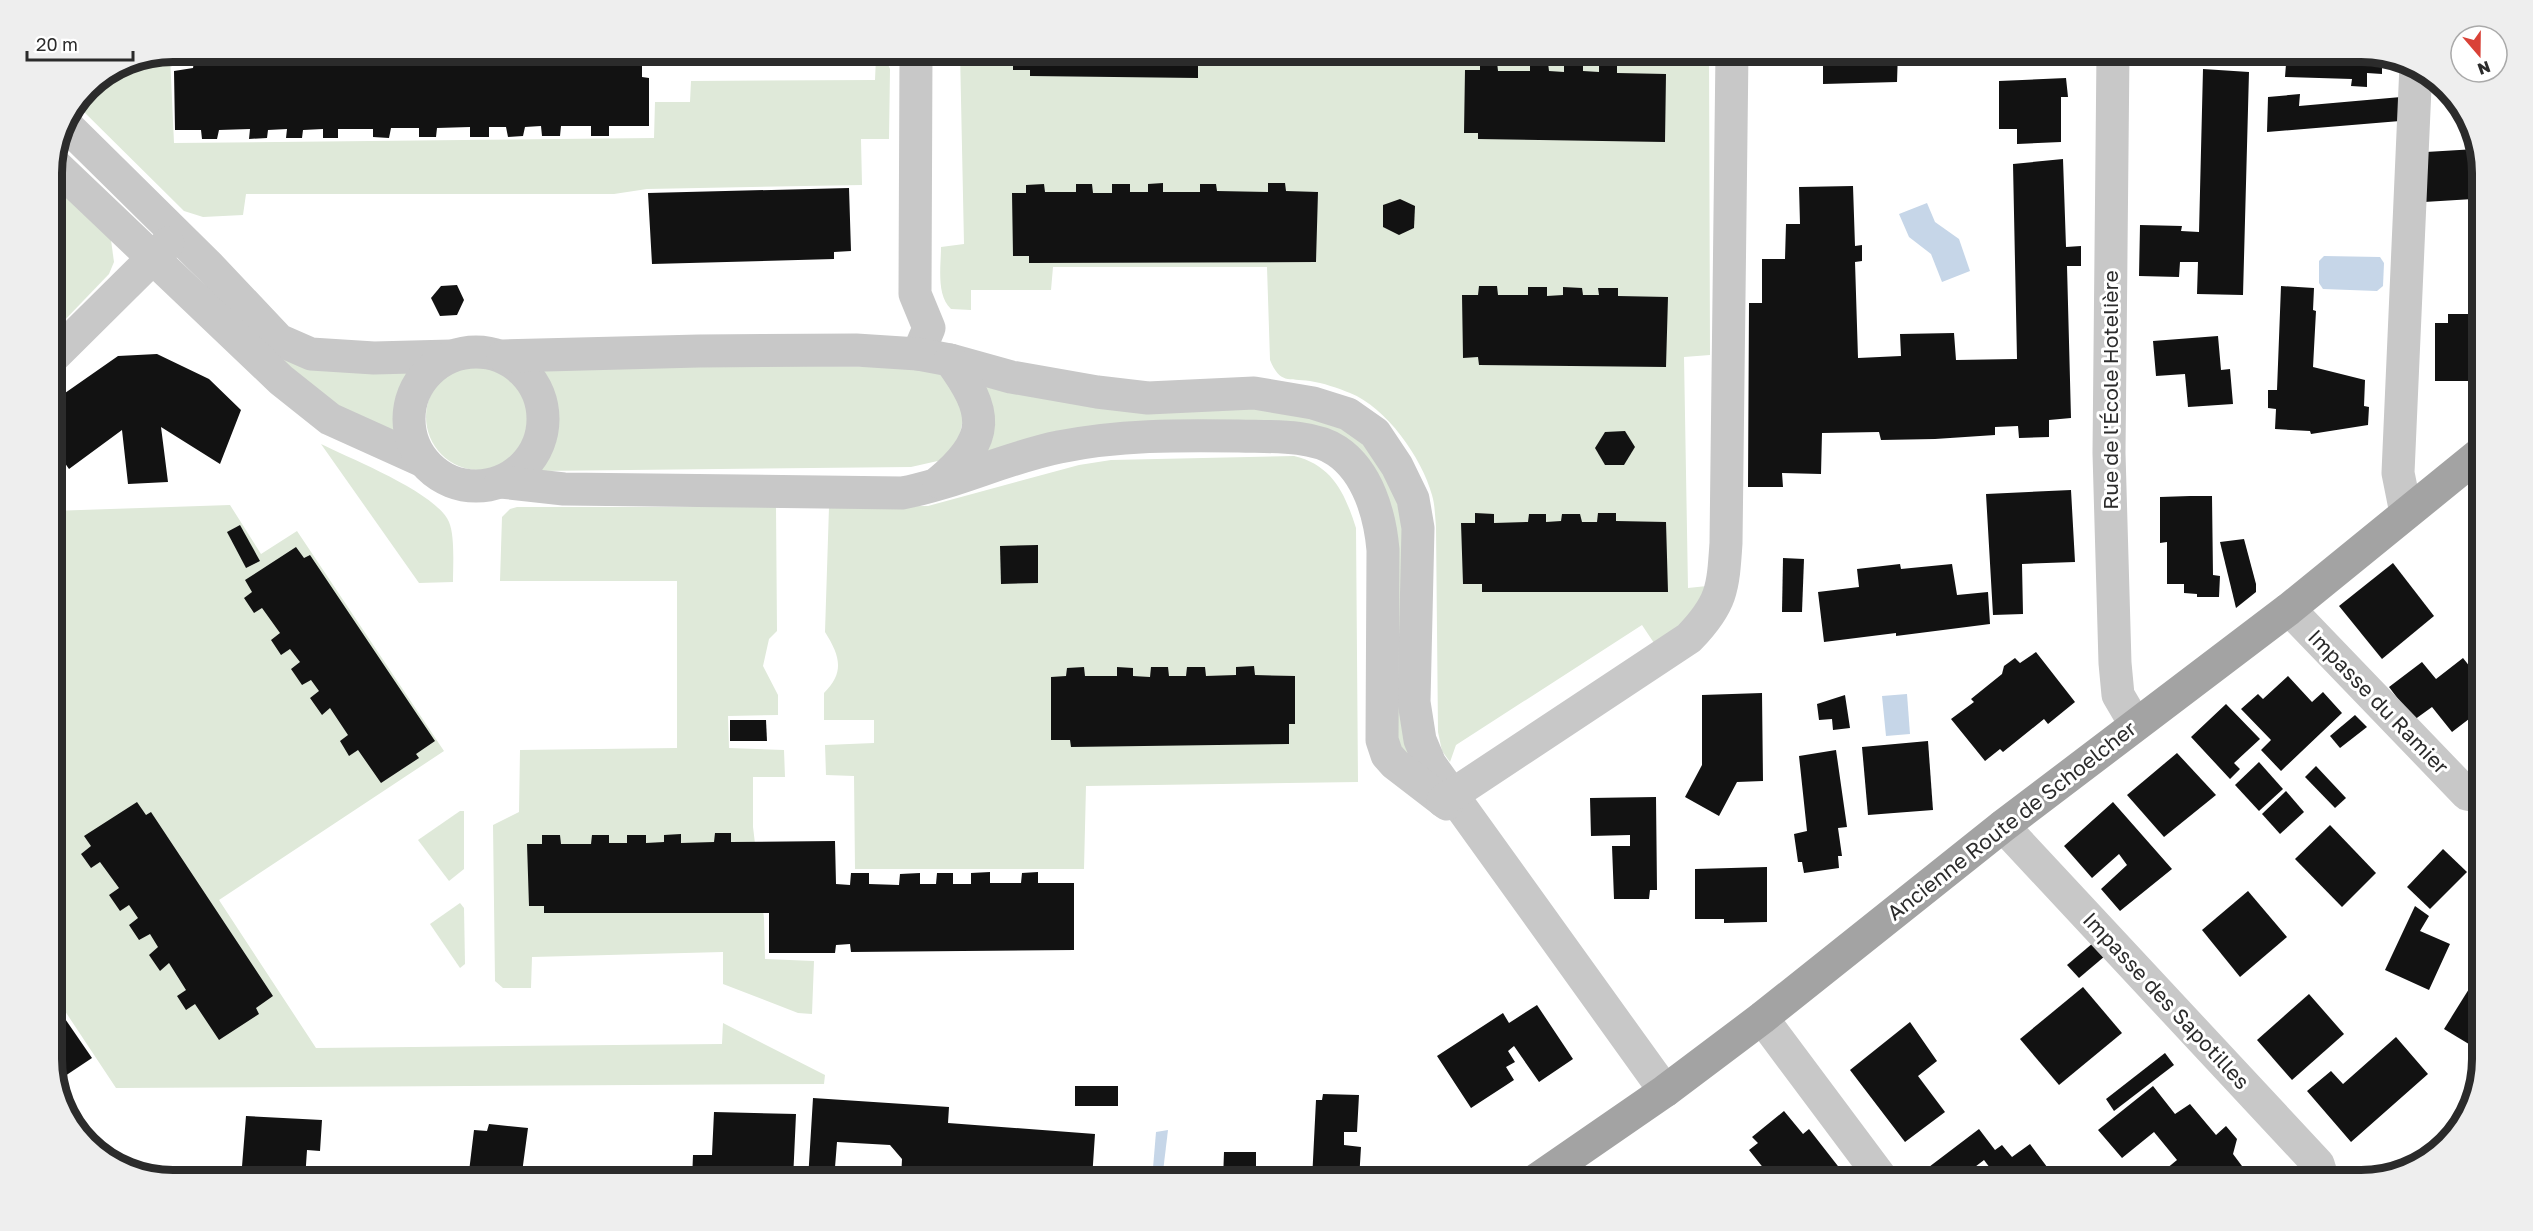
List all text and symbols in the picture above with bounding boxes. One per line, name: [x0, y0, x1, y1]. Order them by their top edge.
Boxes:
scale bar: [27, 24, 134, 62]
north arrow: [2449, 24, 2509, 84]
text: 20 m: [36, 33, 78, 55]
text: N: [2475, 57, 2493, 80]
street label: Rue de l'École Hotelière: [2097, 270, 2123, 510]
street label: Impasse du Ramier: [2303, 624, 2454, 779]
street label: Ancienne Route de Schoelcher: [1882, 715, 2141, 926]
street label: Impasse des Sapotilles: [2078, 906, 2256, 1094]

